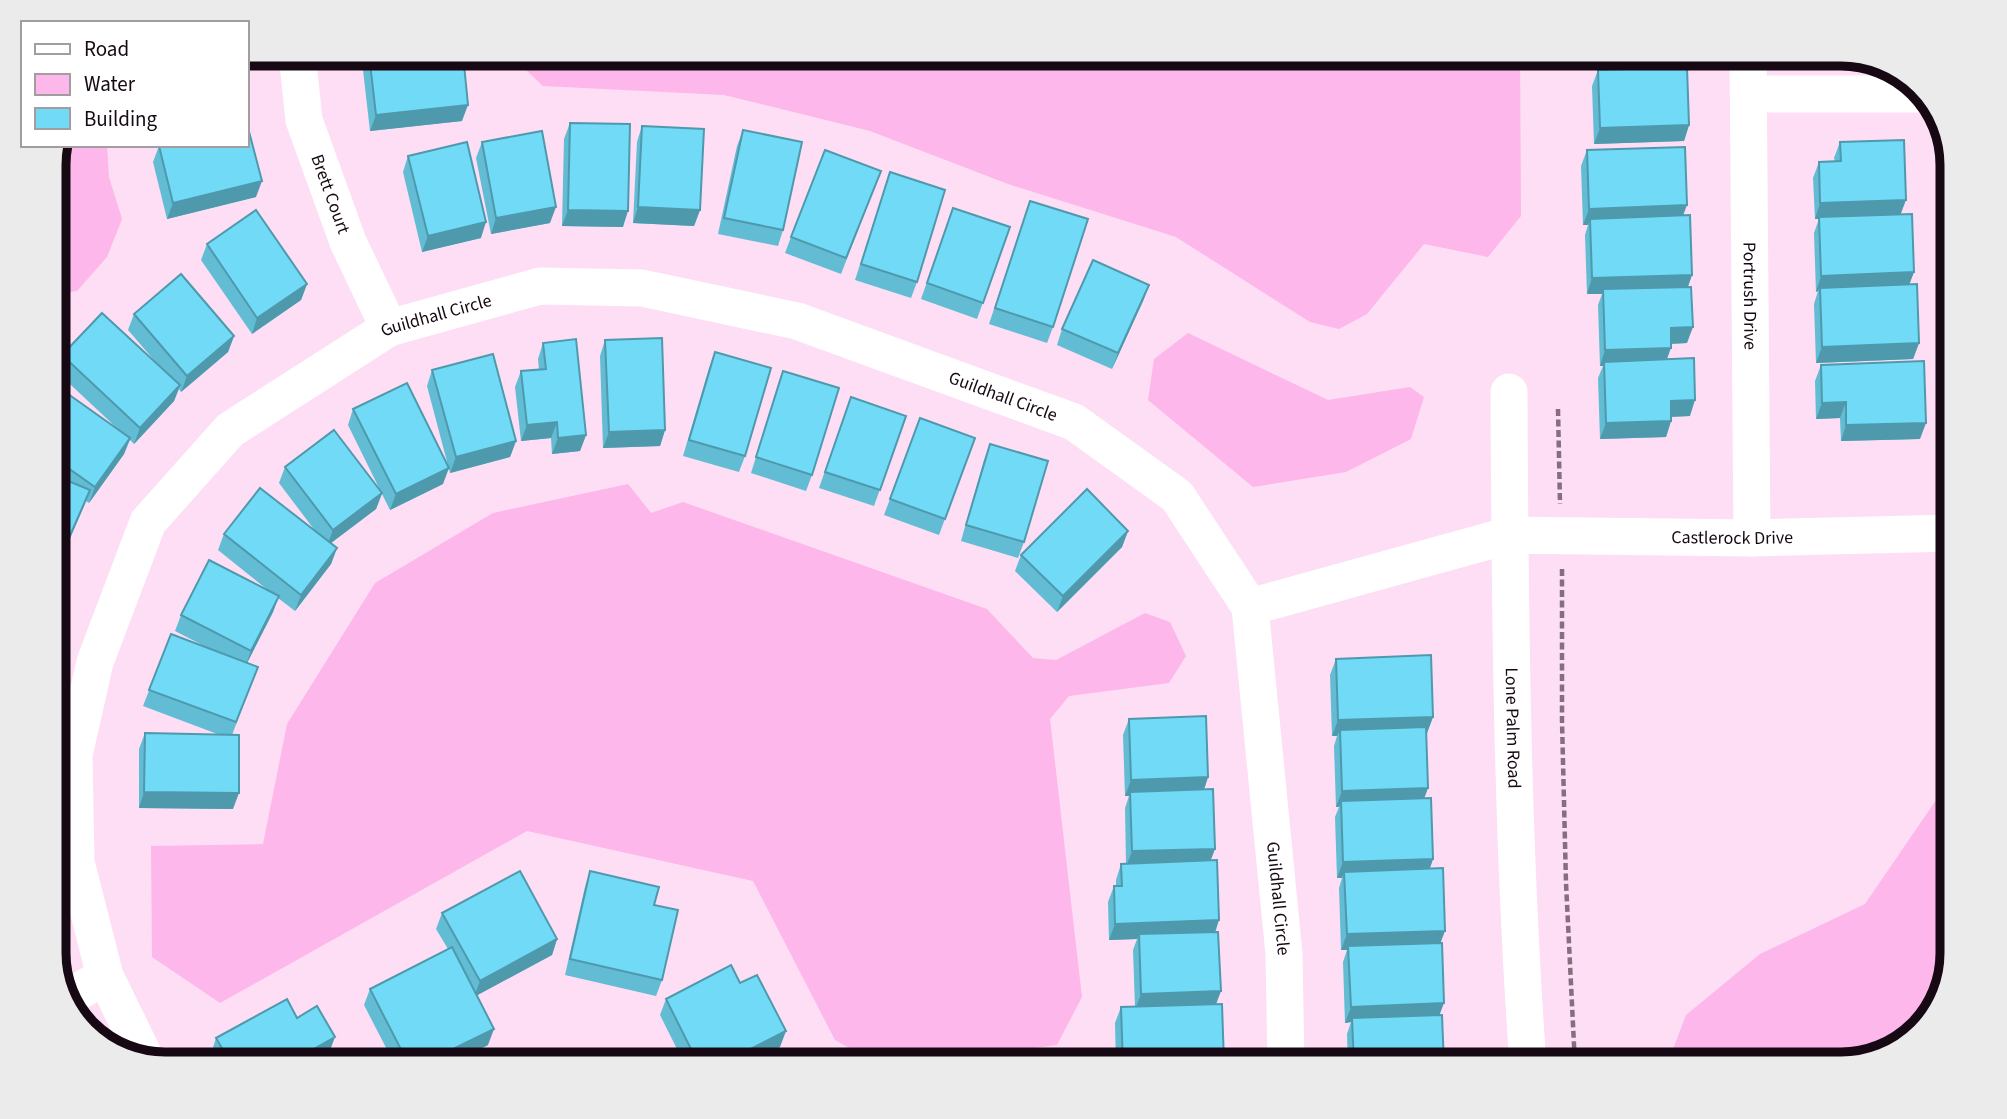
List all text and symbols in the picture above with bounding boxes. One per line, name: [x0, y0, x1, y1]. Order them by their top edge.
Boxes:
legend: [21, 21, 248, 147]
text: Road: [84, 34, 129, 64]
text: Water: [84, 69, 136, 99]
text: Building: [84, 104, 158, 134]
street label: Brett Court: [304, 151, 356, 237]
street label: Portrush Drive: [1737, 242, 1762, 350]
street label: Guildhall Circle: [375, 288, 494, 343]
street label: Guildhall Circle: [945, 365, 1061, 428]
street label: Castlerock Drive: [1671, 525, 1793, 551]
street label: Lone Palm Road: [1499, 667, 1526, 789]
street label: Guildhall Circle: [1260, 841, 1296, 957]

